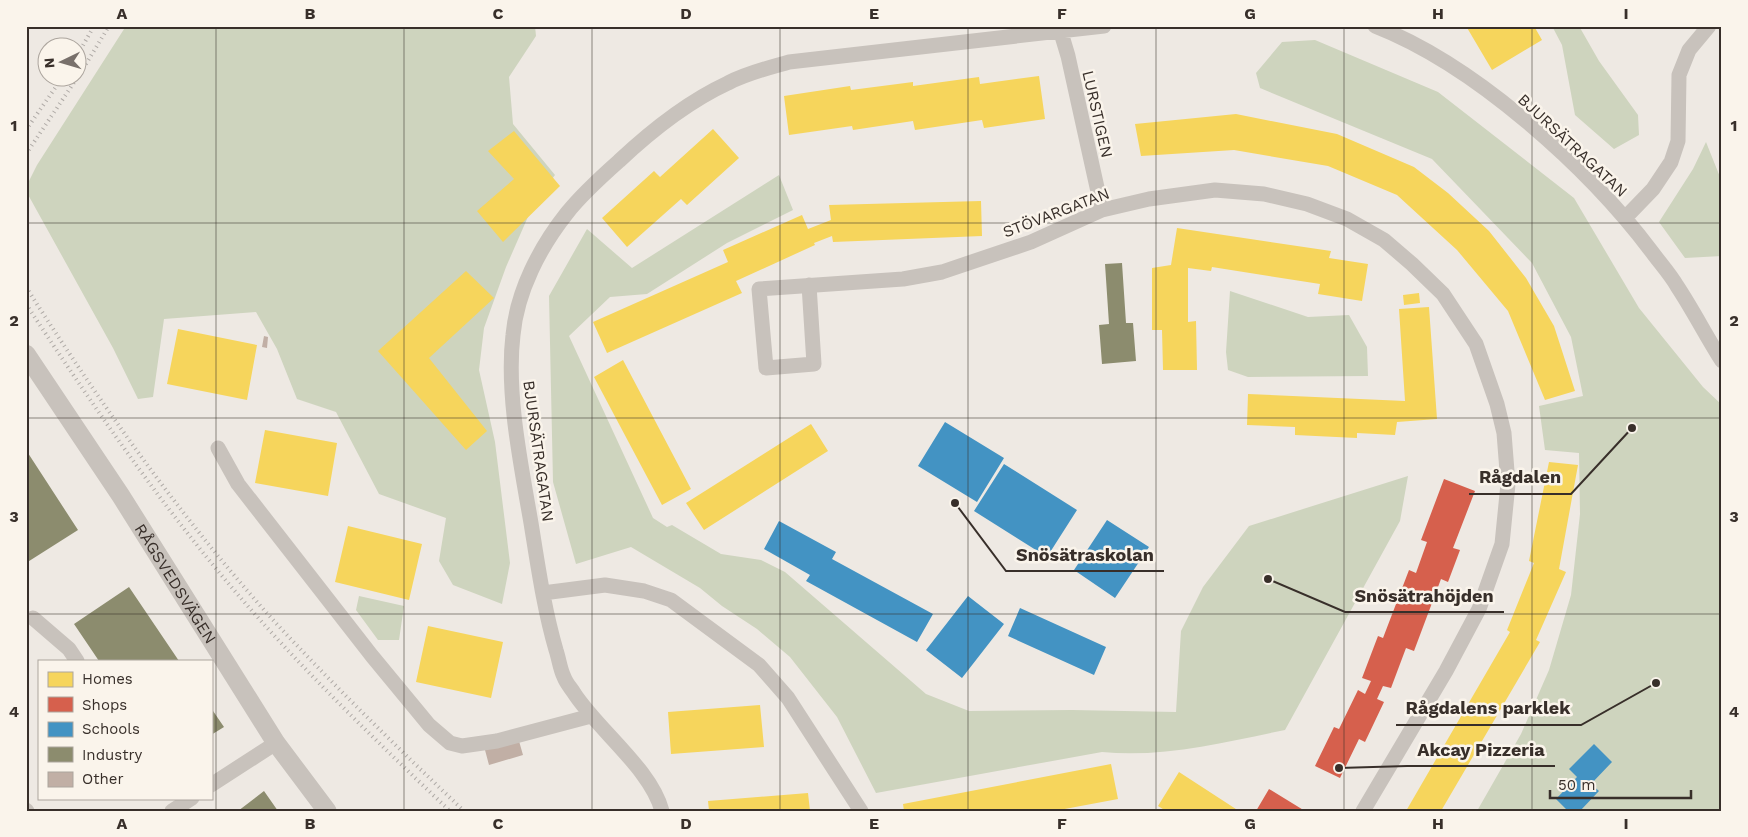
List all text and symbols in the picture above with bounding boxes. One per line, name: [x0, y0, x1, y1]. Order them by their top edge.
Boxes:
text: A: [117, 4, 128, 23]
text: B: [305, 4, 316, 23]
text: C: [493, 4, 504, 23]
text: D: [680, 4, 692, 23]
text: E: [869, 4, 879, 23]
text: F: [1057, 4, 1067, 23]
text: G: [1244, 4, 1256, 23]
text: H: [1432, 4, 1444, 23]
text: I: [1623, 4, 1629, 23]
north arrow: [38, 38, 88, 88]
text: N: [41, 57, 57, 69]
street label: LURSTIGEN: [1078, 69, 1117, 160]
street label: BJURSÄTRAGATAN: [1514, 90, 1631, 201]
text: 1: [11, 116, 17, 135]
text: 1: [1731, 116, 1737, 135]
street label: STÖVARGATAN: [1000, 183, 1112, 242]
text: 2: [9, 311, 19, 330]
text: 2: [1729, 311, 1739, 330]
street label: BJURSÄTRAGATAN: [519, 379, 558, 523]
callout: Rågdalen: [1469, 461, 1571, 494]
text: Rågdalen: [1479, 466, 1561, 487]
text: 3: [9, 507, 19, 526]
text: 3: [1729, 507, 1739, 526]
street label: RÅGSVEDSVÄGEN: [131, 520, 220, 647]
callout: Snösätraskolan: [1006, 538, 1164, 571]
text: Snösätraskolan: [1016, 544, 1154, 565]
callout: Snösätrahöjden: [1345, 579, 1504, 612]
text: Snösätrahöjden: [1354, 585, 1494, 606]
legend: [38, 660, 212, 800]
text: Homes: [82, 670, 133, 688]
callout: Rågdalens parklek: [1396, 692, 1581, 725]
text: Shops: [82, 696, 127, 714]
text: Rågdalens parklek: [1406, 697, 1571, 718]
text: 4: [9, 702, 19, 721]
text: 4: [1729, 702, 1739, 721]
text: Schools: [82, 720, 140, 738]
callout: Akcay Pizzeria: [1407, 733, 1555, 766]
text: Akcay Pizzeria: [1417, 739, 1545, 760]
text: Industry: [82, 746, 143, 764]
scale bar: [1550, 767, 1692, 799]
text: Other: [82, 770, 124, 788]
text: 50 m: [1558, 776, 1595, 794]
text: A: [117, 814, 128, 833]
text: B: [305, 814, 316, 833]
text: C: [493, 814, 504, 833]
text: D: [680, 814, 692, 833]
text: E: [869, 814, 879, 833]
text: F: [1057, 814, 1067, 833]
text: G: [1244, 814, 1256, 833]
text: H: [1432, 814, 1444, 833]
text: I: [1623, 814, 1629, 833]

